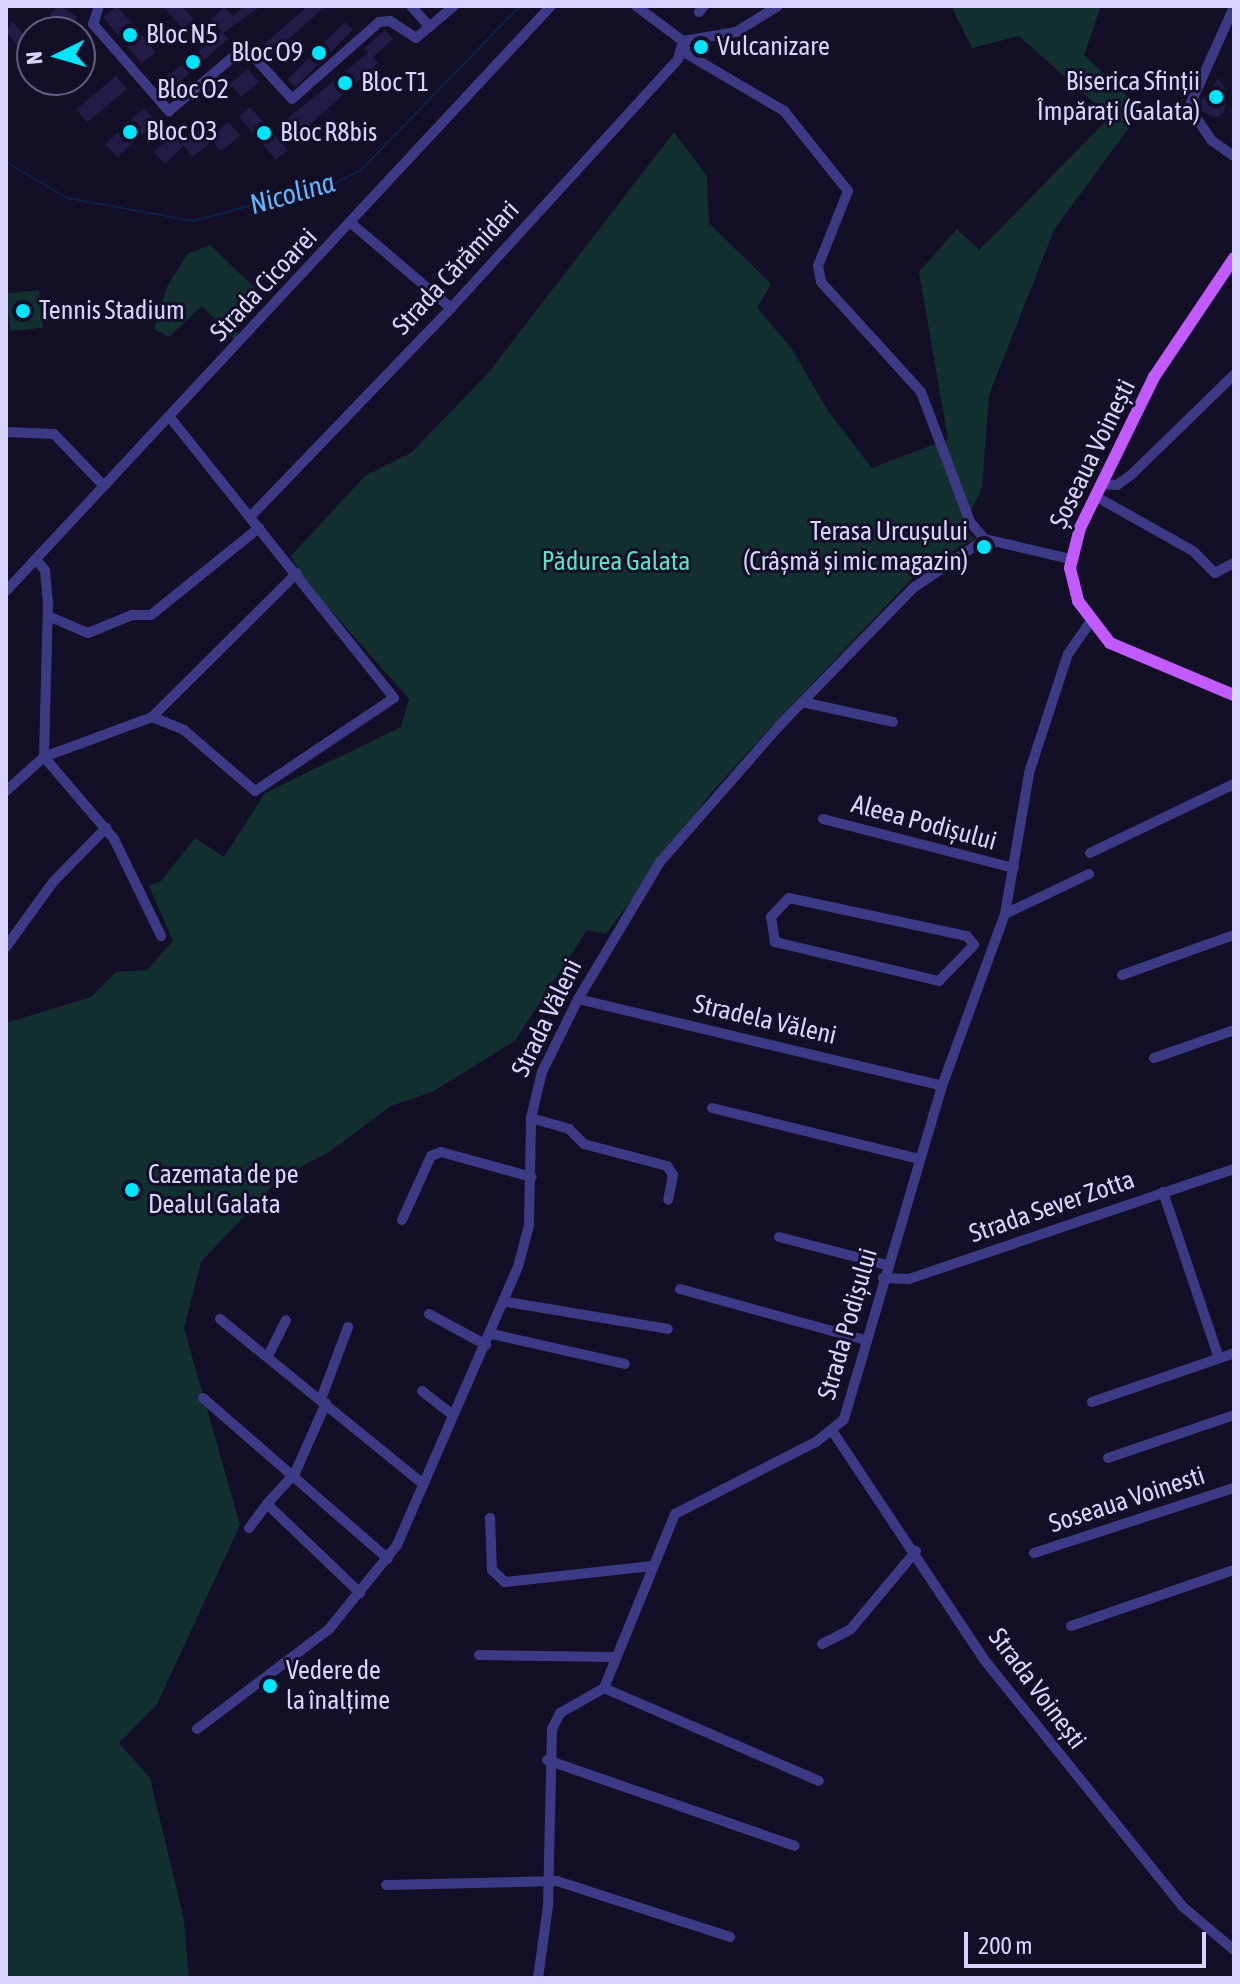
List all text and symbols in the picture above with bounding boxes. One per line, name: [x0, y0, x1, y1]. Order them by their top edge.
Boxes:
north arrow: [16, 16, 96, 96]
place label: Bloc N5: [146, 19, 218, 51]
marker: Bloc N5: [121, 26, 139, 44]
place label: Vulcanizare: [717, 31, 830, 63]
place label: Bloc O9: [231, 37, 303, 69]
marker: Vulcanizare: [692, 38, 710, 56]
marker: Bloc O9: [310, 44, 328, 62]
text: N: [21, 50, 48, 66]
marker: Bloc O2: [184, 53, 202, 71]
place label: Biserica Sfinții Împărați (Galata): [1037, 66, 1200, 128]
place label: Bloc T1: [361, 67, 429, 99]
place label: Bloc O2: [157, 74, 229, 106]
marker: Bloc T1: [336, 74, 354, 92]
marker: Biserica Sfinții Împărați (Galata): [1207, 88, 1225, 106]
place label: Bloc O3: [146, 116, 218, 148]
place label: Bloc R8bis: [280, 117, 377, 149]
marker: Bloc O3: [121, 123, 139, 141]
marker: Bloc R8bis: [255, 124, 273, 142]
water label: Nicolina: [246, 165, 338, 221]
street label: Strada Cărămidari: [386, 195, 526, 341]
street label: Strada Cicoarei: [204, 222, 324, 348]
place label: Tennis Stadium: [39, 295, 185, 327]
marker: Tennis Stadium: [14, 302, 32, 320]
street label: Șoseaua Voinești: [1044, 375, 1142, 533]
place label: Terasa Urcușului (Crâșmă și mic magazin): [743, 516, 968, 578]
marker: Terasa Urcușului (Crâșmă și mic magazin): [975, 538, 993, 556]
park label: Pădurea Galata: [542, 546, 690, 578]
street label: Aleea Podișului: [848, 789, 1000, 857]
street label: Strada Văleni: [505, 954, 589, 1082]
street label: Stradela Văleni: [691, 988, 839, 1052]
place label: Cazemata de pe Dealul Galata: [148, 1159, 298, 1220]
street label: Strada Sever Zotta: [965, 1164, 1139, 1250]
marker: Cazemata de pe Dealul Galata: [123, 1181, 141, 1199]
street label: Strada Podișului: [812, 1245, 884, 1403]
street label: Soseaua Voinesti: [1045, 1460, 1209, 1540]
street label: Strada Voinești: [982, 1623, 1092, 1755]
place label: Vedere de la înalțime: [286, 1655, 390, 1716]
marker: Vedere de la înalțime: [261, 1677, 279, 1695]
scale bar: [968, 1916, 1210, 1966]
text: 200 m: [978, 1932, 1032, 1959]

